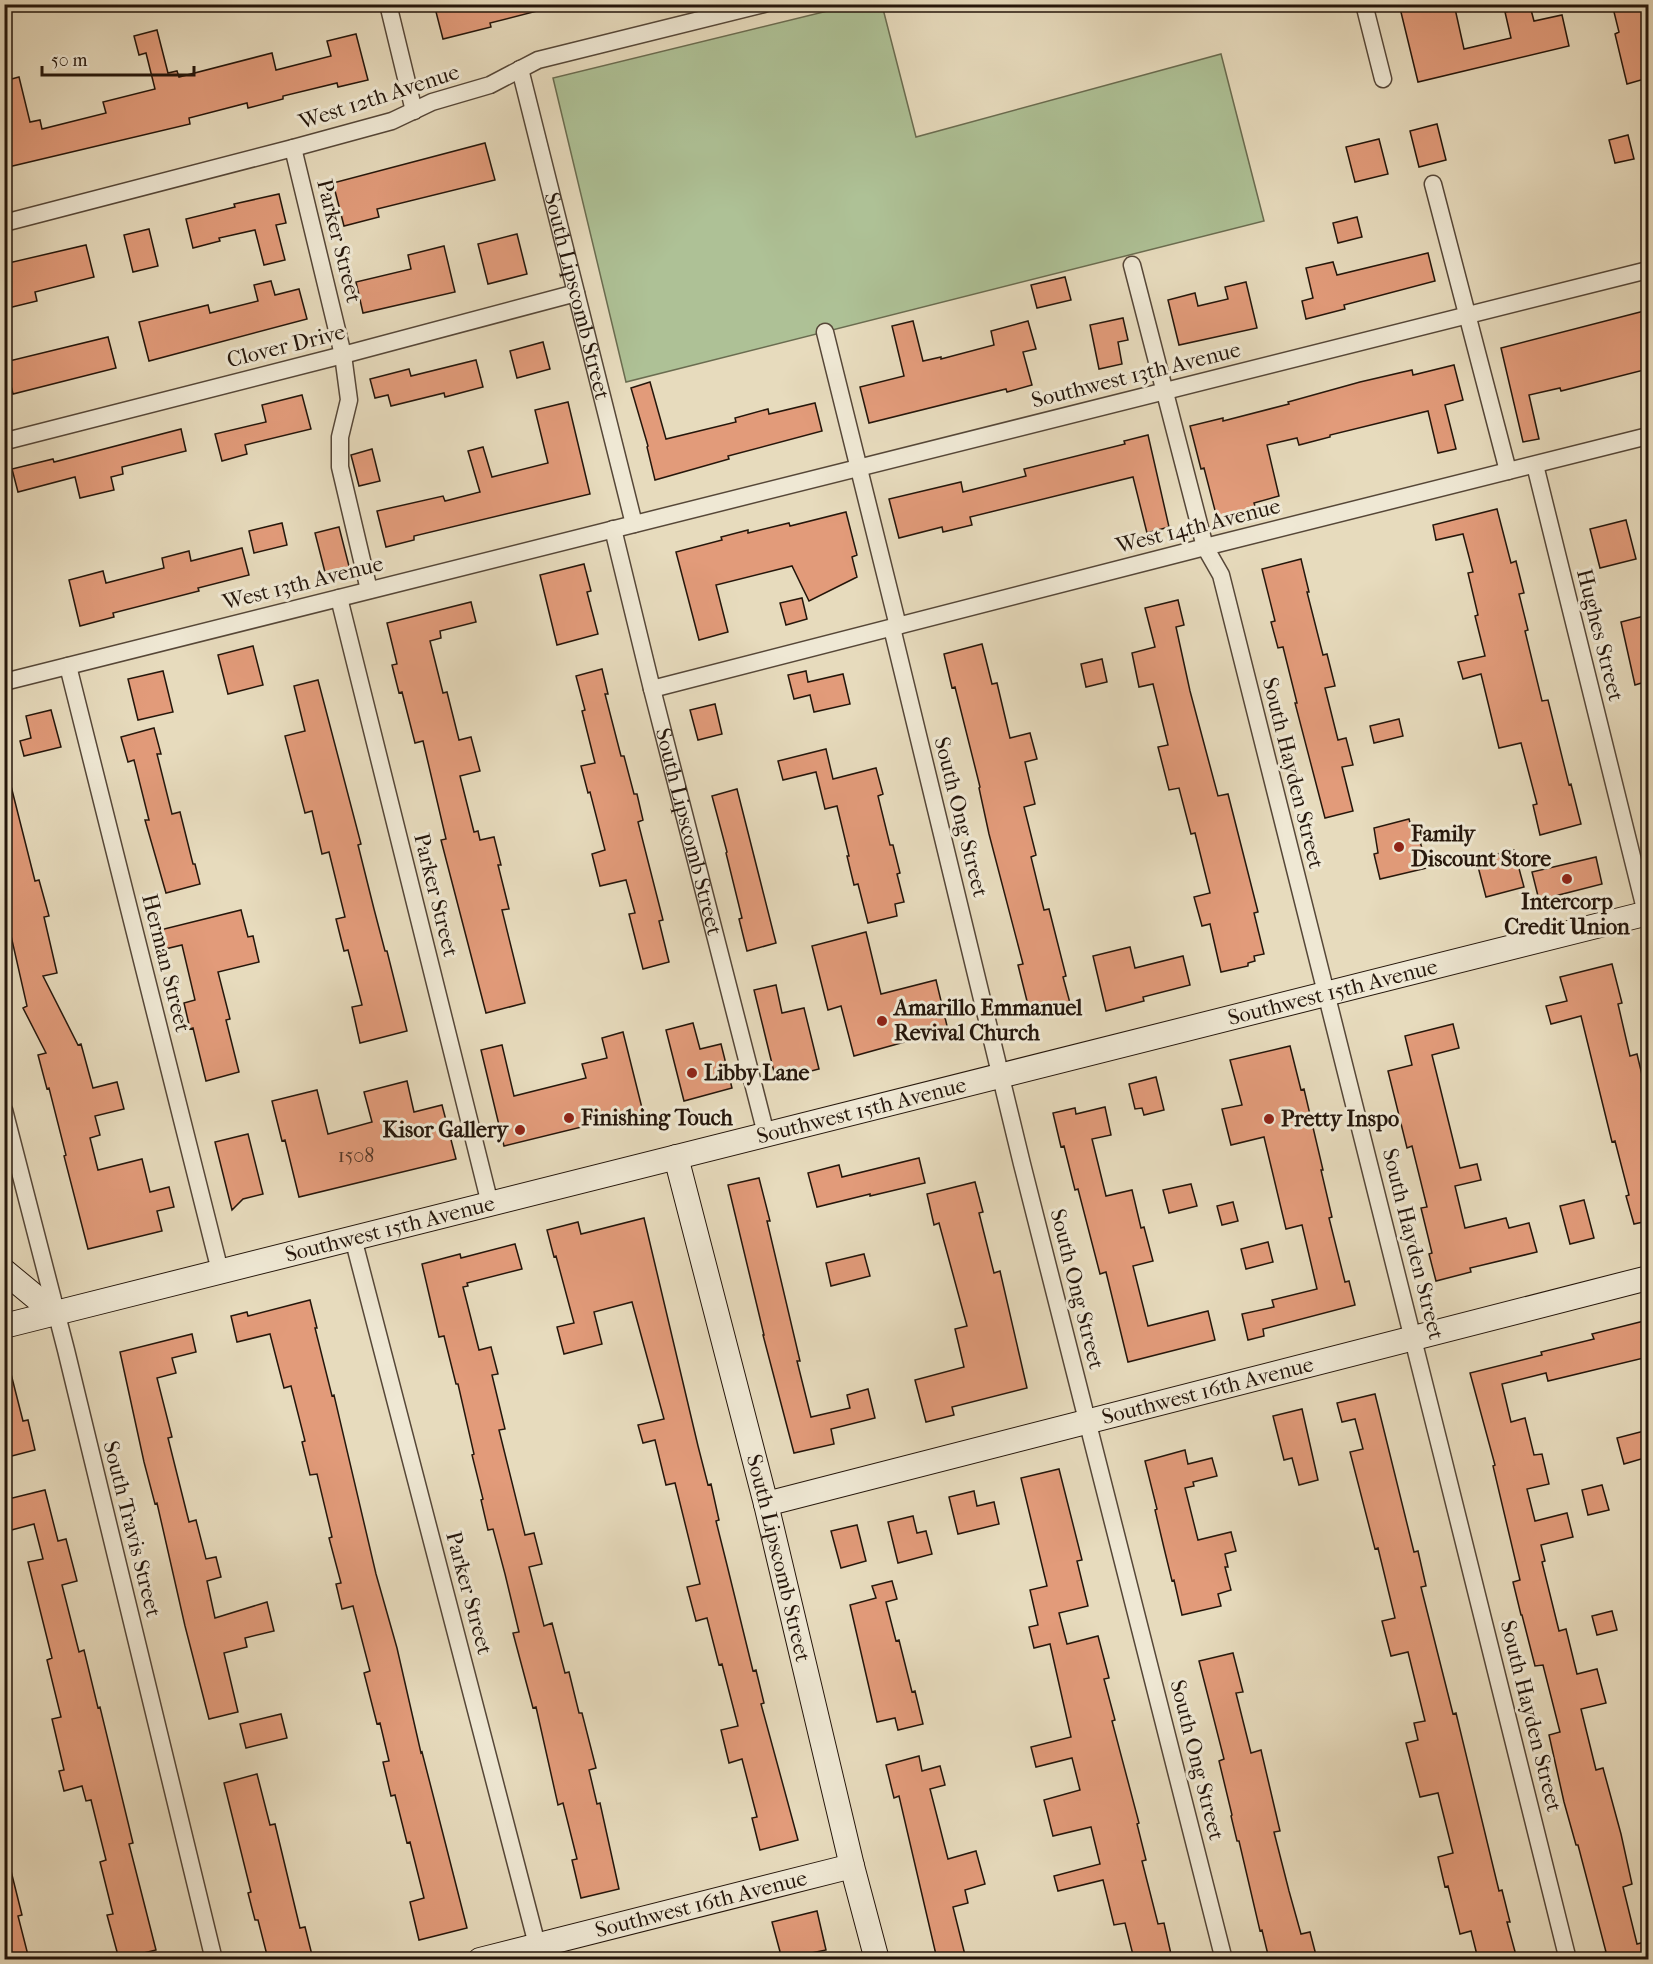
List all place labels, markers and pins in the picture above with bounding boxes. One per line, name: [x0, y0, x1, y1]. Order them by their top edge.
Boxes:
place label: Family Discount Store: [1410, 821, 1551, 872]
marker: Family Discount Store: [1392, 840, 1406, 854]
marker: Intercorp Credit Union: [1560, 872, 1574, 886]
place label: Intercorp Credit Union: [1504, 889, 1630, 940]
place label: Amarillo Emmanuel Revival Church: [892, 995, 1083, 1046]
marker: Amarillo Emmanuel Revival Church: [875, 1014, 889, 1028]
place label: Libby Lane: [704, 1060, 810, 1086]
marker: Libby Lane: [685, 1066, 699, 1080]
place label: Finishing Touch: [580, 1105, 733, 1131]
place label: Pretty Inspo: [1281, 1106, 1399, 1132]
marker: Finishing Touch: [562, 1111, 576, 1125]
marker: Pretty Inspo: [1262, 1112, 1276, 1126]
place label: Kisor Gallery: [383, 1117, 509, 1143]
marker: Kisor Gallery: [513, 1123, 527, 1137]

